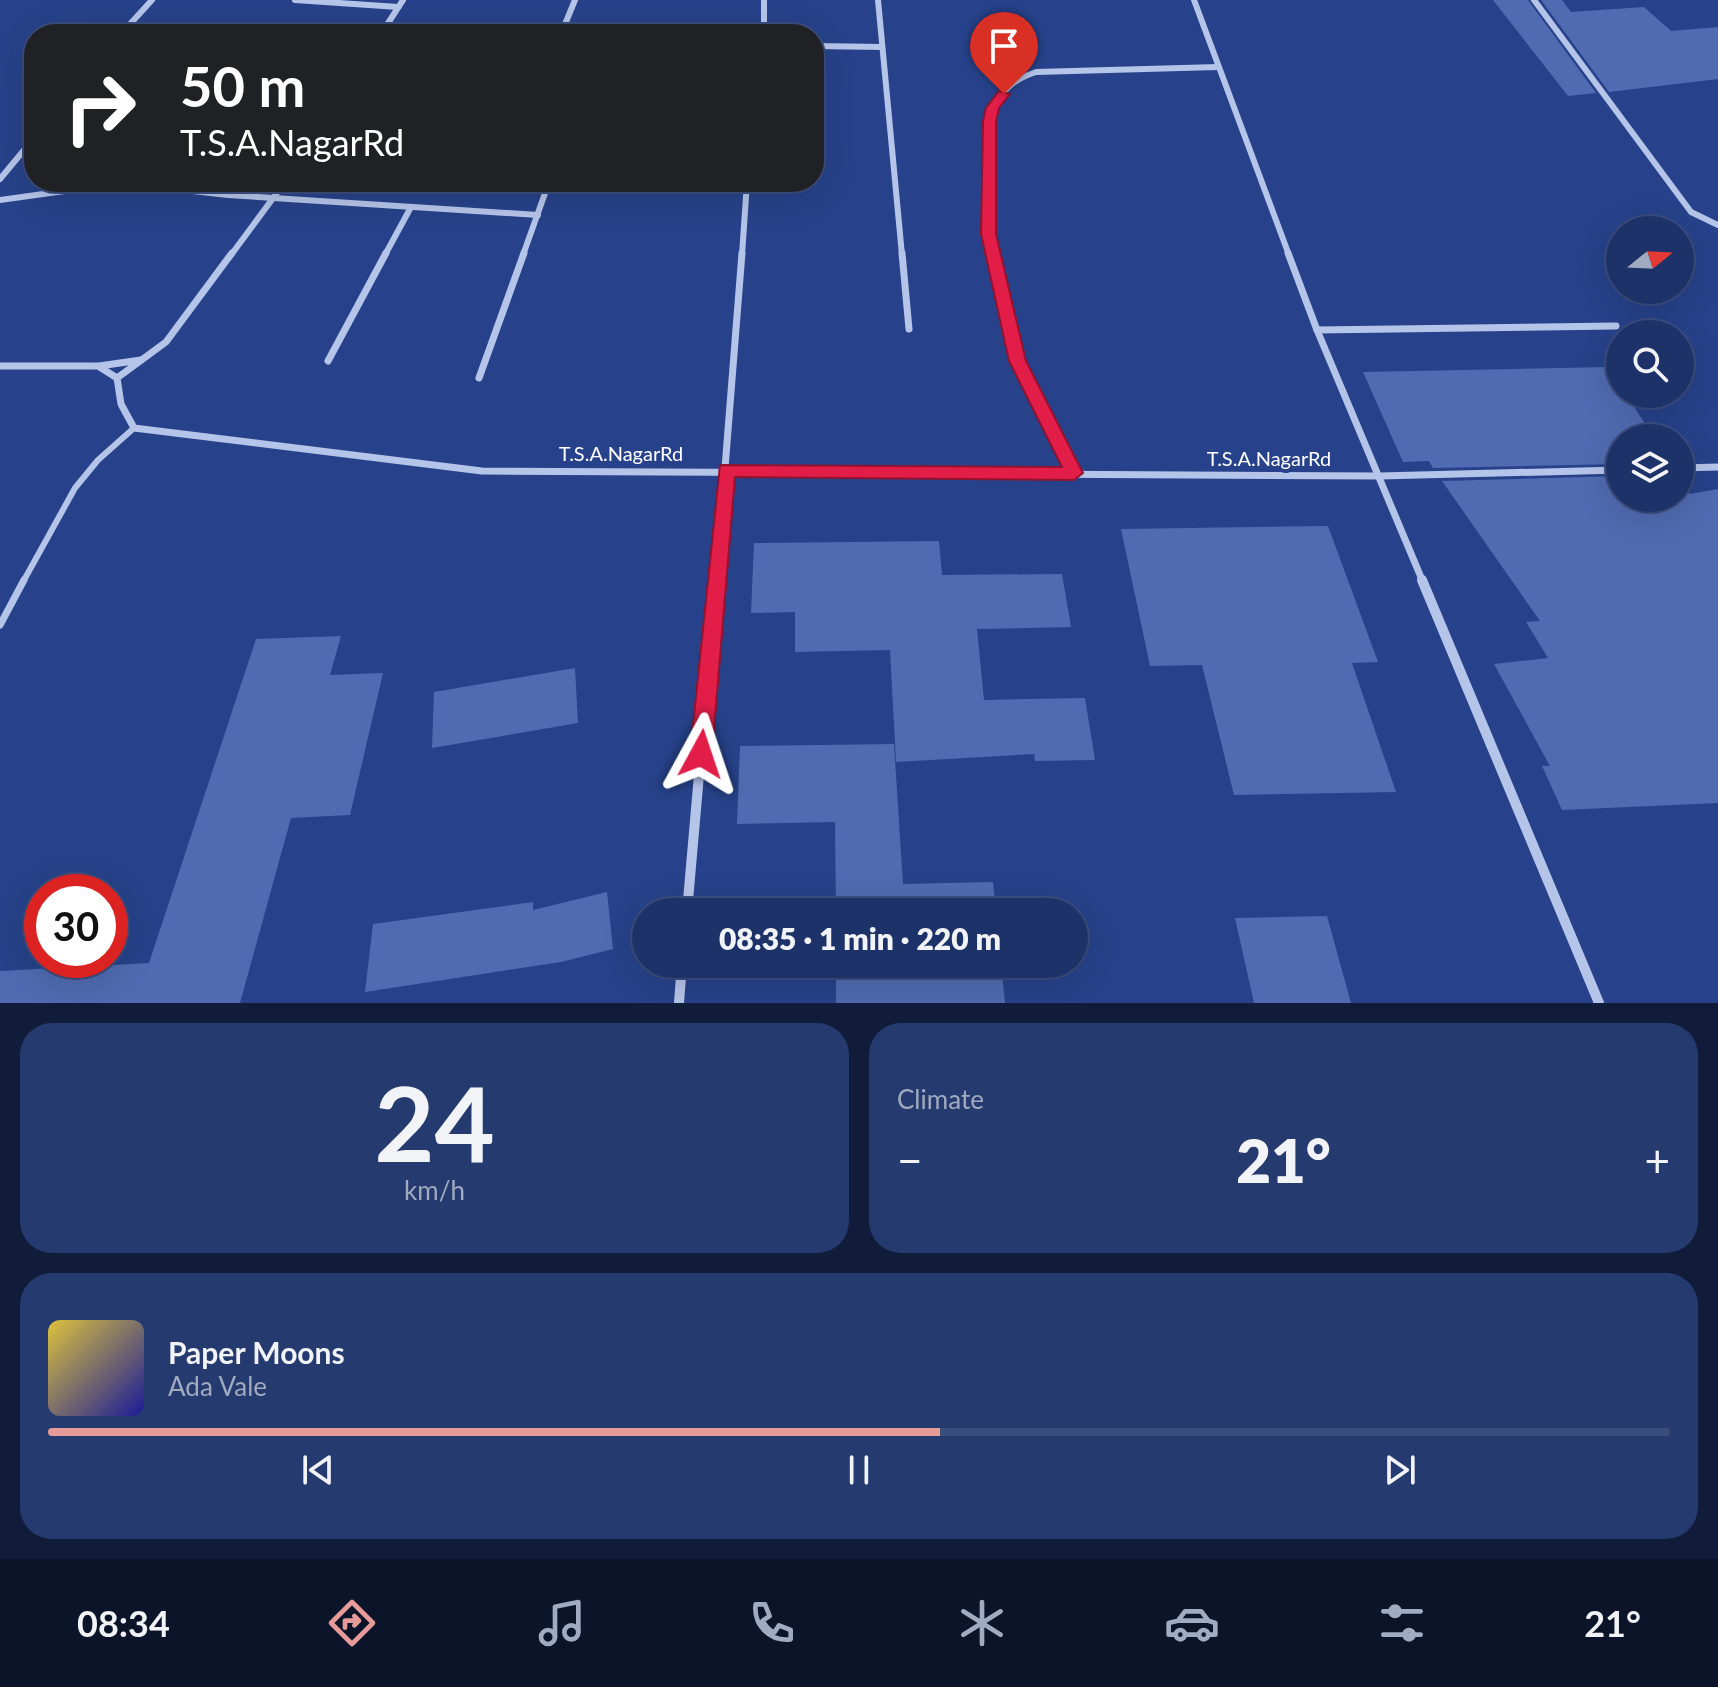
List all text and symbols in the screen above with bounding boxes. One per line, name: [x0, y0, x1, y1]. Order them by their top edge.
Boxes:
pin: [970, 12, 1038, 94]
icon: arrive: [982, 24, 1026, 68]
text: 50 m: [180, 52, 305, 119]
icon: right: [48, 56, 152, 160]
text: T.S.A.NagarRd: [180, 120, 404, 164]
north arrow: [1606, 216, 1694, 304]
map controls: [1606, 216, 1694, 512]
button: search: [1606, 320, 1694, 408]
button: layers: [1606, 424, 1694, 512]
street label: T.S.A.NagarRd: [559, 441, 683, 465]
street label: T.S.A.NagarRd: [1207, 446, 1331, 470]
position arrow: [659, 712, 743, 796]
speed limit sign: 30: [24, 874, 128, 978]
text: 08:35 · 1 min · 220 m: [719, 920, 1001, 956]
text: 24: [374, 1059, 495, 1184]
text: Climate: [897, 1083, 984, 1115]
text: 21°: [1236, 1124, 1331, 1196]
text: −: [897, 1134, 923, 1186]
text: +: [1644, 1134, 1670, 1186]
text: km/h: [404, 1174, 465, 1206]
text: Paper Moons: [168, 1334, 345, 1370]
text: Ada Vale: [168, 1370, 267, 1402]
icon: previous: [296, 1448, 340, 1492]
icon: pause: [837, 1448, 881, 1492]
icon: next: [1378, 1448, 1422, 1492]
icon: directions: [324, 1595, 380, 1651]
icon: music: [534, 1595, 590, 1651]
icon: phone: [744, 1595, 800, 1651]
icon: climate: [954, 1595, 1010, 1651]
icon: car: [1164, 1595, 1220, 1651]
icon: filters: [1374, 1595, 1430, 1651]
text: 08:34: [77, 1601, 170, 1645]
text: 21°: [1584, 1601, 1641, 1645]

